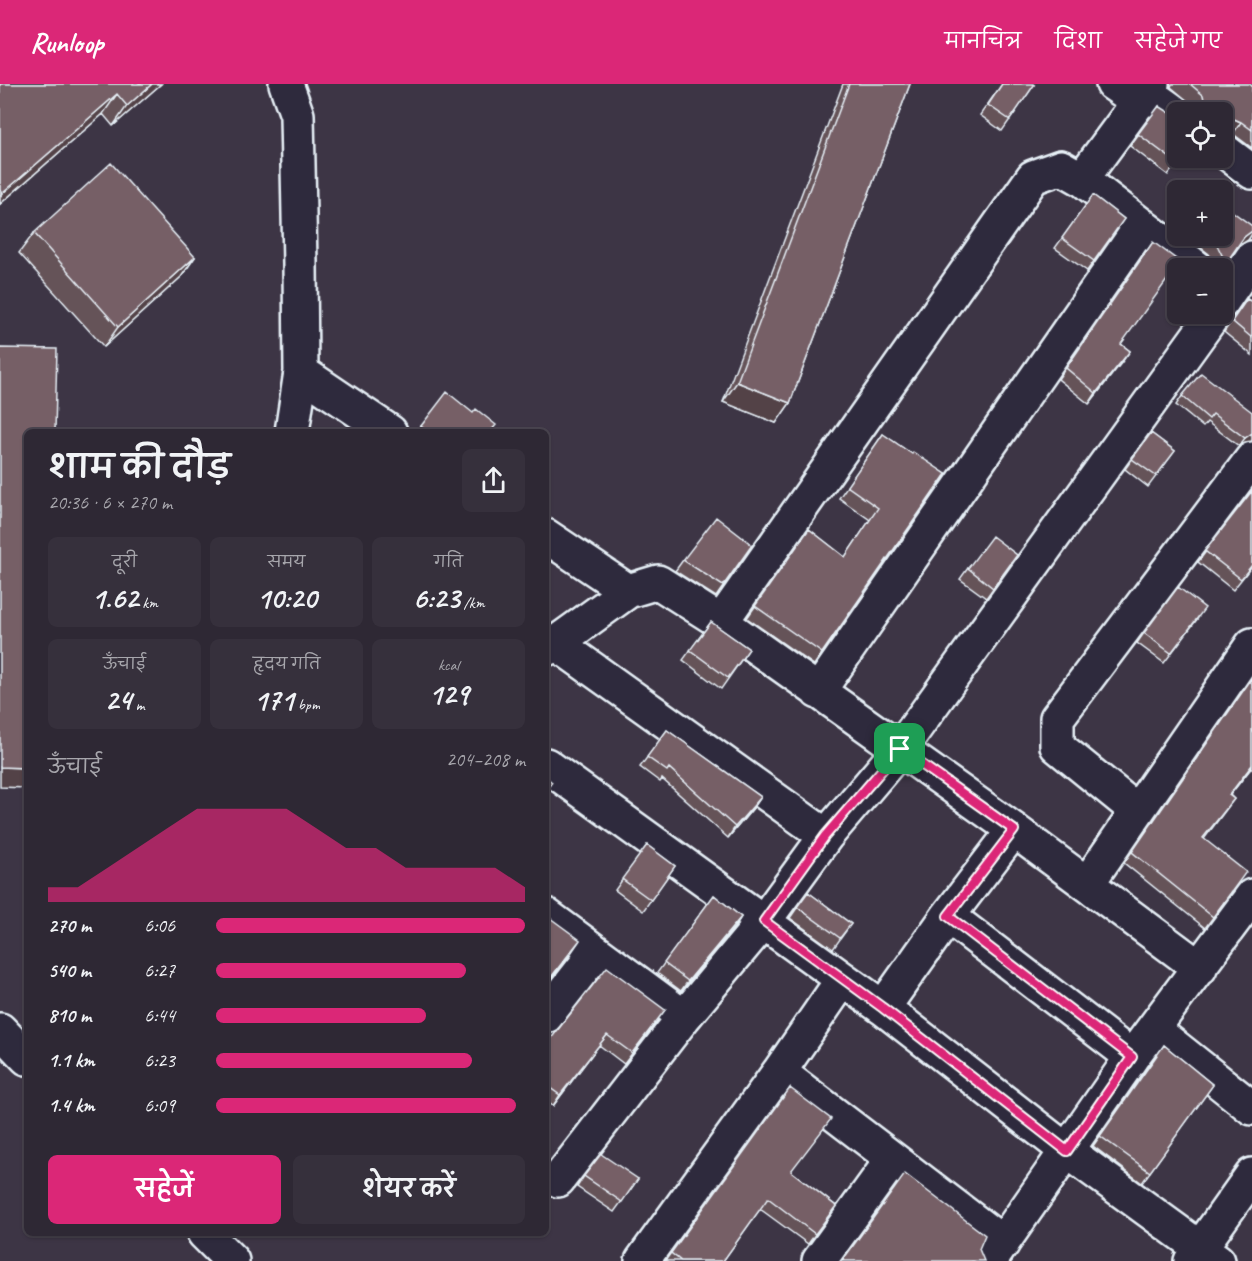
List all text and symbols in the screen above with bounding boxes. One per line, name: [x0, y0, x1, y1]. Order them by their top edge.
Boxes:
text: Runloop: [30, 25, 103, 60]
text: मानचित्र: [944, 28, 1021, 54]
text: दिशा: [1054, 28, 1102, 54]
text: सहेजे गए: [1135, 28, 1222, 54]
map controls: [1167, 102, 1233, 324]
button: locate: [1167, 102, 1233, 168]
button: +: [1167, 180, 1233, 246]
button: −: [1167, 258, 1233, 324]
text: शाम की दौड़: [48, 446, 230, 488]
button: share: [462, 449, 525, 512]
text: 20:36 · 6 × 270 m: [48, 490, 172, 515]
text: दूरी: [112, 552, 137, 572]
text: समय: [267, 552, 306, 572]
text: गति: [434, 552, 463, 572]
text: 1.62: [91, 579, 138, 617]
text: 10:20: [257, 579, 316, 617]
text: 6:23: [413, 579, 460, 617]
text: km: [138, 593, 158, 613]
text: /km: [460, 593, 484, 613]
text: ऊँचाई: [103, 654, 146, 674]
text: हृदय गति: [253, 654, 320, 674]
text: kcal: [438, 655, 459, 675]
text: 129: [428, 675, 469, 713]
text: 24: [105, 681, 132, 719]
text: 171: [253, 681, 294, 719]
text: m: [132, 695, 144, 715]
text: bpm: [294, 695, 320, 715]
pin: [874, 723, 925, 774]
icon: arrive: [883, 732, 916, 765]
text: 204–208 m: [446, 747, 525, 772]
text: ऊँचाई: [48, 754, 102, 779]
text: 270 m: [48, 913, 91, 938]
text: 6:06: [144, 913, 175, 938]
text: 540 m: [48, 958, 91, 983]
text: 6:27: [144, 958, 175, 983]
text: 810 m: [48, 1003, 91, 1028]
text: 6:44: [144, 1003, 175, 1028]
text: 1.1 km: [48, 1048, 95, 1073]
text: 6:23: [144, 1048, 175, 1073]
text: 1.4 km: [48, 1093, 95, 1118]
text: 6:09: [144, 1093, 175, 1118]
button: सहेजें: [48, 1155, 281, 1224]
button: शेयर करें: [293, 1155, 525, 1224]

